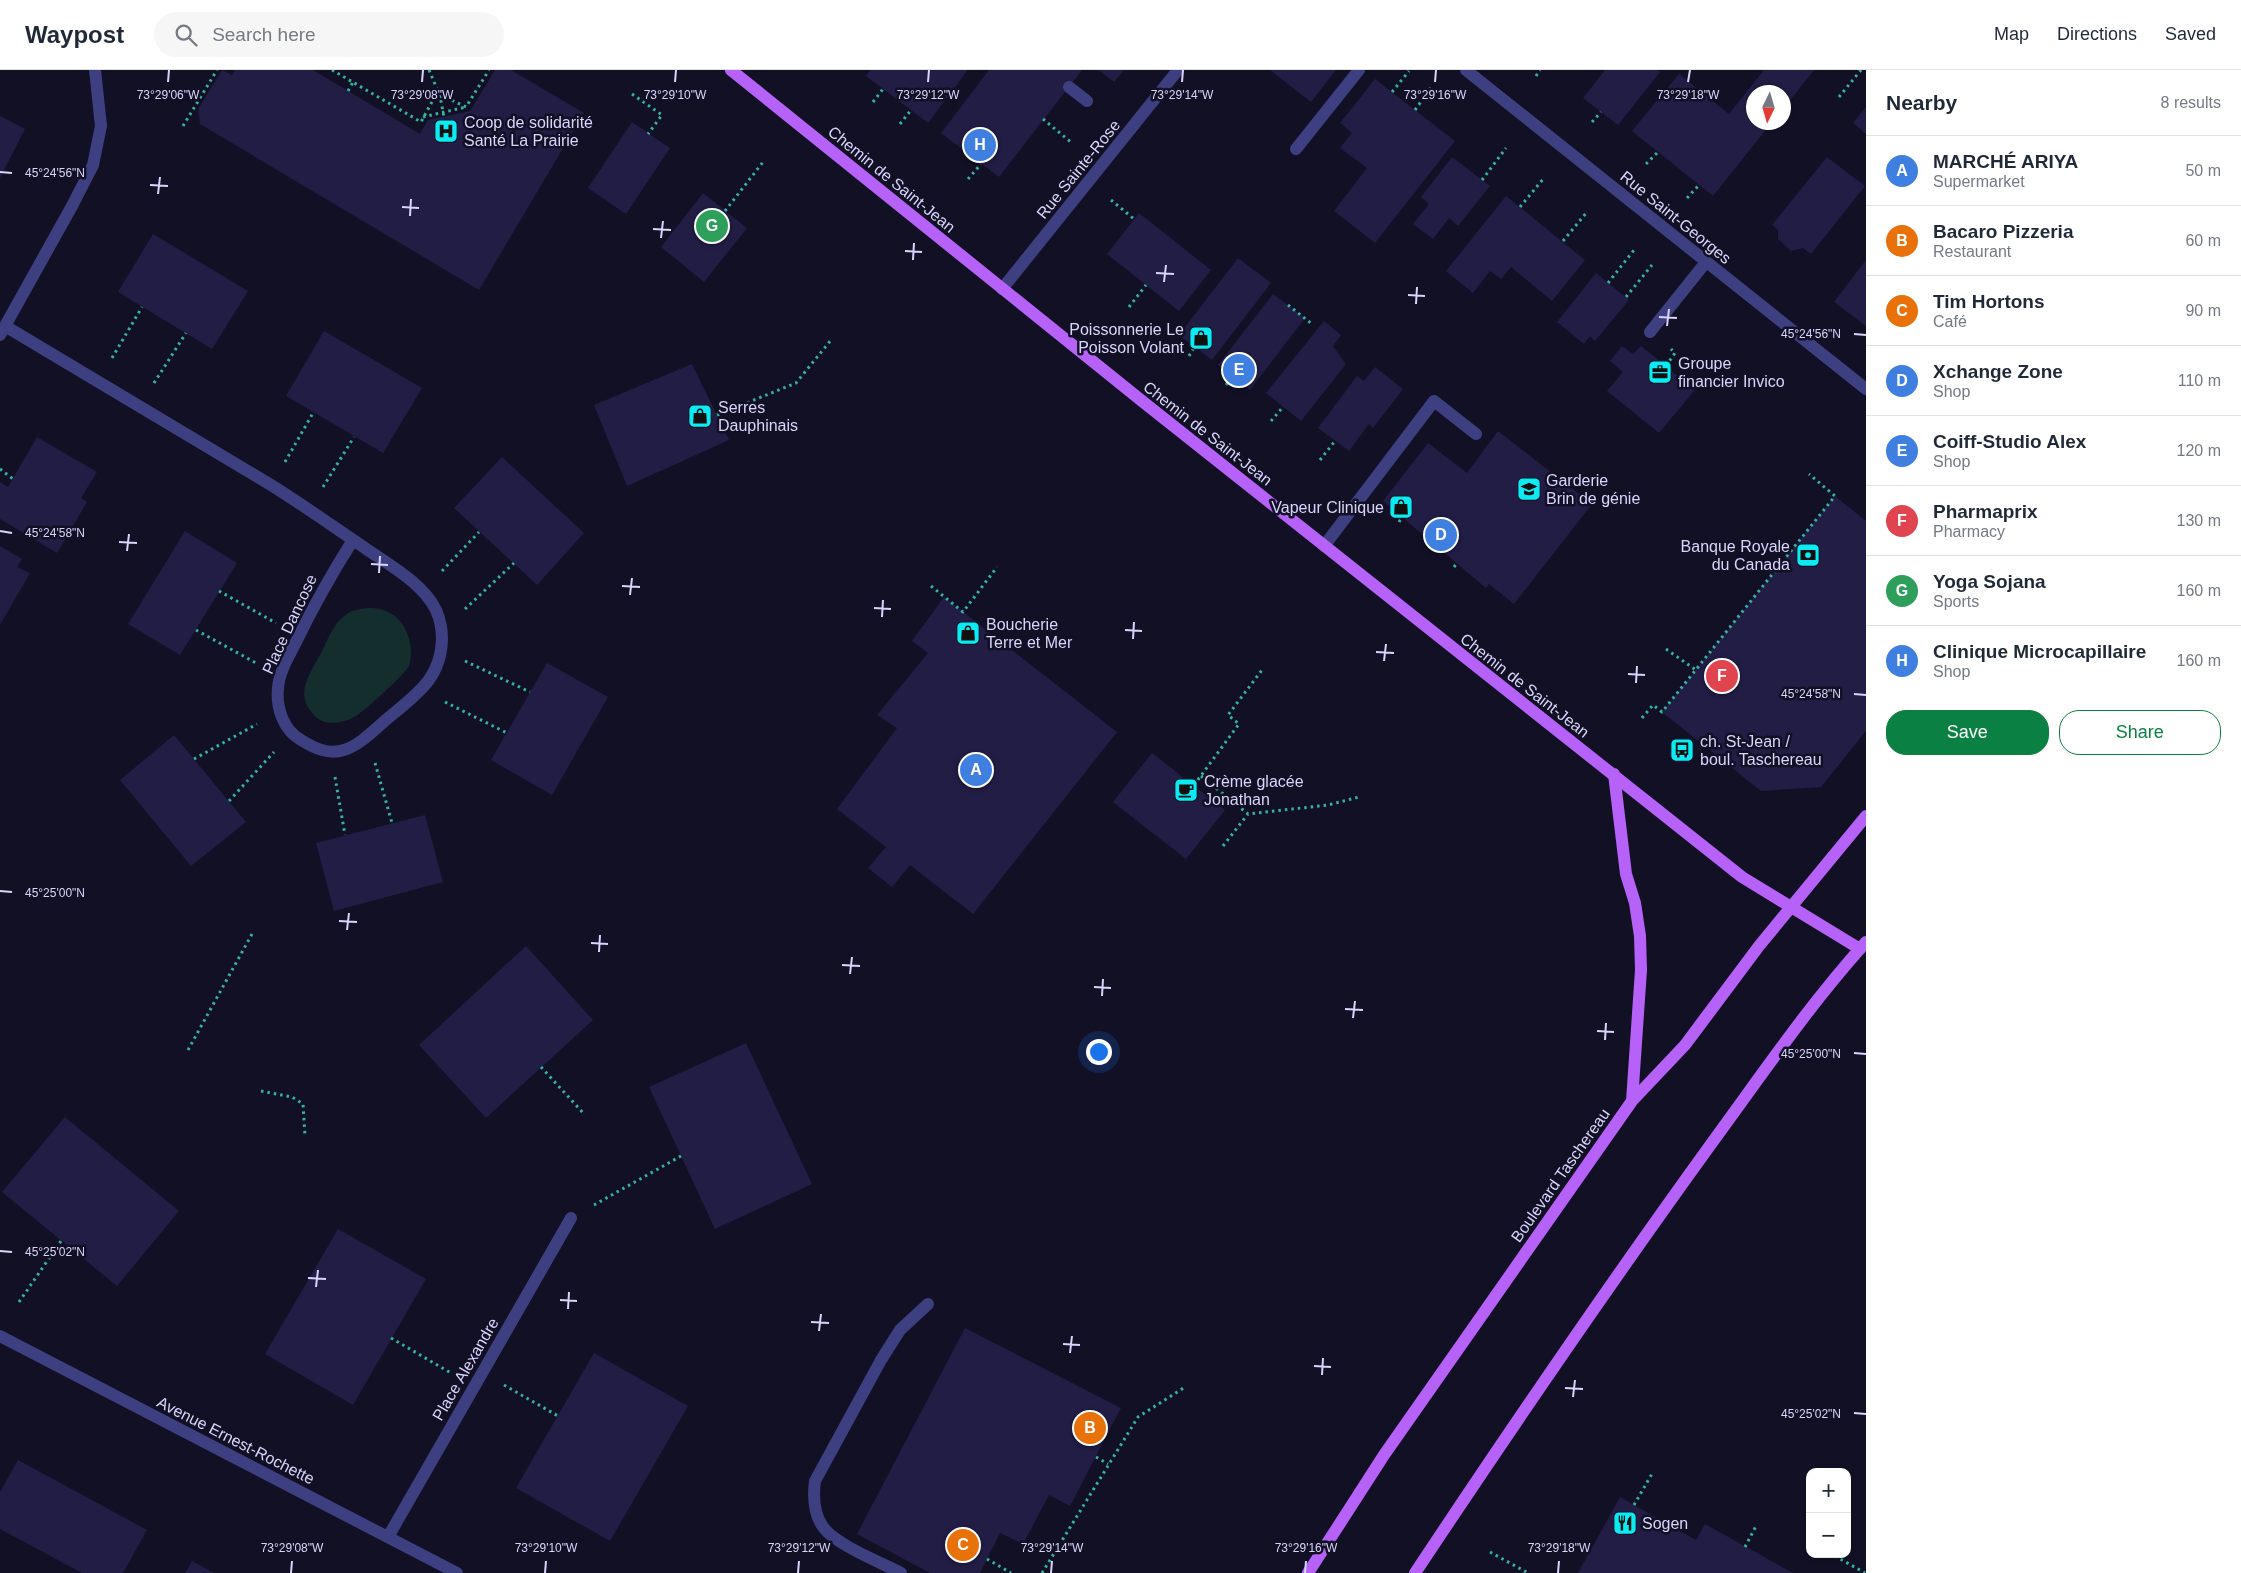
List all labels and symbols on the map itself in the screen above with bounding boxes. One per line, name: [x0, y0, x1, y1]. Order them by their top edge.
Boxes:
north arrow: [1746, 85, 1791, 130]
text: 73°29'06"W: [137, 88, 200, 102]
text: 73°29'08"W: [391, 88, 454, 102]
text: 73°29'10"W: [644, 88, 707, 102]
text: 73°29'12"W: [897, 88, 960, 102]
text: 73°29'14"W: [1151, 88, 1214, 102]
text: 73°29'16"W: [1404, 88, 1467, 102]
text: 73°29'18"W: [1657, 88, 1720, 102]
place label: Coop de solidarité Santé La Prairie: [464, 114, 593, 149]
street label: Rue Sainte-Rose: [1033, 117, 1123, 222]
hospital icon: Coop de solidarité Santé La Prairie: [433, 118, 459, 144]
street label: Chemin de Saint-Jean: [825, 123, 959, 236]
pin: H: [964, 126, 996, 164]
text: 45°24'56"N: [25, 166, 85, 180]
street label: Rue Saint-Georges: [1617, 168, 1734, 267]
pin: G: [696, 207, 728, 245]
place label: Poissonnerie Le Poisson Volant: [1069, 321, 1185, 356]
shop icon: Poissonnerie Le Poisson Volant: [1188, 325, 1214, 351]
text: 45°24'56"N: [1781, 327, 1841, 341]
pin: E: [1223, 351, 1255, 389]
place label: Groupe financier Invico: [1678, 355, 1785, 390]
office icon: Groupe financier Invico: [1647, 359, 1673, 385]
street label: Chemin de Saint-Jean: [1140, 378, 1275, 489]
place label: Serres Dauphinais: [718, 399, 798, 434]
shop icon: Serres Dauphinais: [687, 403, 713, 429]
place label: Garderie Brin de génie: [1546, 472, 1640, 507]
school or university icon: Garderie Brin de génie: [1516, 476, 1542, 502]
shop icon: Vapeur Clinique: [1388, 494, 1414, 520]
place label: Vapeur Clinique: [1271, 499, 1384, 516]
pin: D: [1425, 516, 1457, 554]
text: 45°24'58"N: [25, 526, 85, 540]
place label: Banque Royale du Canada: [1681, 538, 1790, 573]
bank icon: Banque Royale du Canada: [1795, 542, 1821, 568]
street label: Place Dancose: [259, 572, 320, 677]
place label: Boucherie Terre et Mer: [986, 616, 1073, 651]
shop icon: Boucherie Terre et Mer: [955, 620, 981, 646]
street label: Chemin de Saint-Jean: [1457, 630, 1592, 741]
pin: F: [1706, 657, 1738, 695]
text: 45°24'58"N: [1781, 687, 1841, 701]
place label: ch. St-Jean / boul. Taschereau: [1700, 733, 1822, 768]
bus stop icon: ch. St-Jean / boul. Taschereau: [1669, 737, 1695, 763]
pin: A: [960, 751, 992, 789]
place label: Crème glacée Jonathan: [1204, 773, 1304, 808]
cafe icon: Crème glacée Jonathan: [1173, 777, 1199, 803]
text: 45°25'00"N: [25, 886, 85, 900]
your location: [1086, 1039, 1112, 1065]
text: 45°25'00"N: [1781, 1047, 1841, 1061]
street label: Boulevard Taschereau: [1508, 1105, 1613, 1245]
text: 45°25'02"N: [25, 1245, 85, 1259]
street label: Place Alexandre: [429, 1315, 502, 1424]
street label: Avenue Ernest-Rochette: [154, 1393, 317, 1488]
text: 45°25'02"N: [1781, 1407, 1841, 1421]
pin: B: [1074, 1409, 1106, 1447]
restaurant icon: Sogen: [1612, 1510, 1638, 1536]
place label: Sogen: [1642, 1515, 1688, 1532]
pin: C: [947, 1526, 979, 1564]
text: 73°29'08"W: [261, 1541, 324, 1555]
text: 73°29'10"W: [515, 1541, 578, 1555]
text: 73°29'12"W: [768, 1541, 831, 1555]
text: 73°29'14"W: [1021, 1541, 1084, 1555]
text: 73°29'16"W: [1275, 1541, 1338, 1555]
text: 73°29'18"W: [1528, 1541, 1591, 1555]

